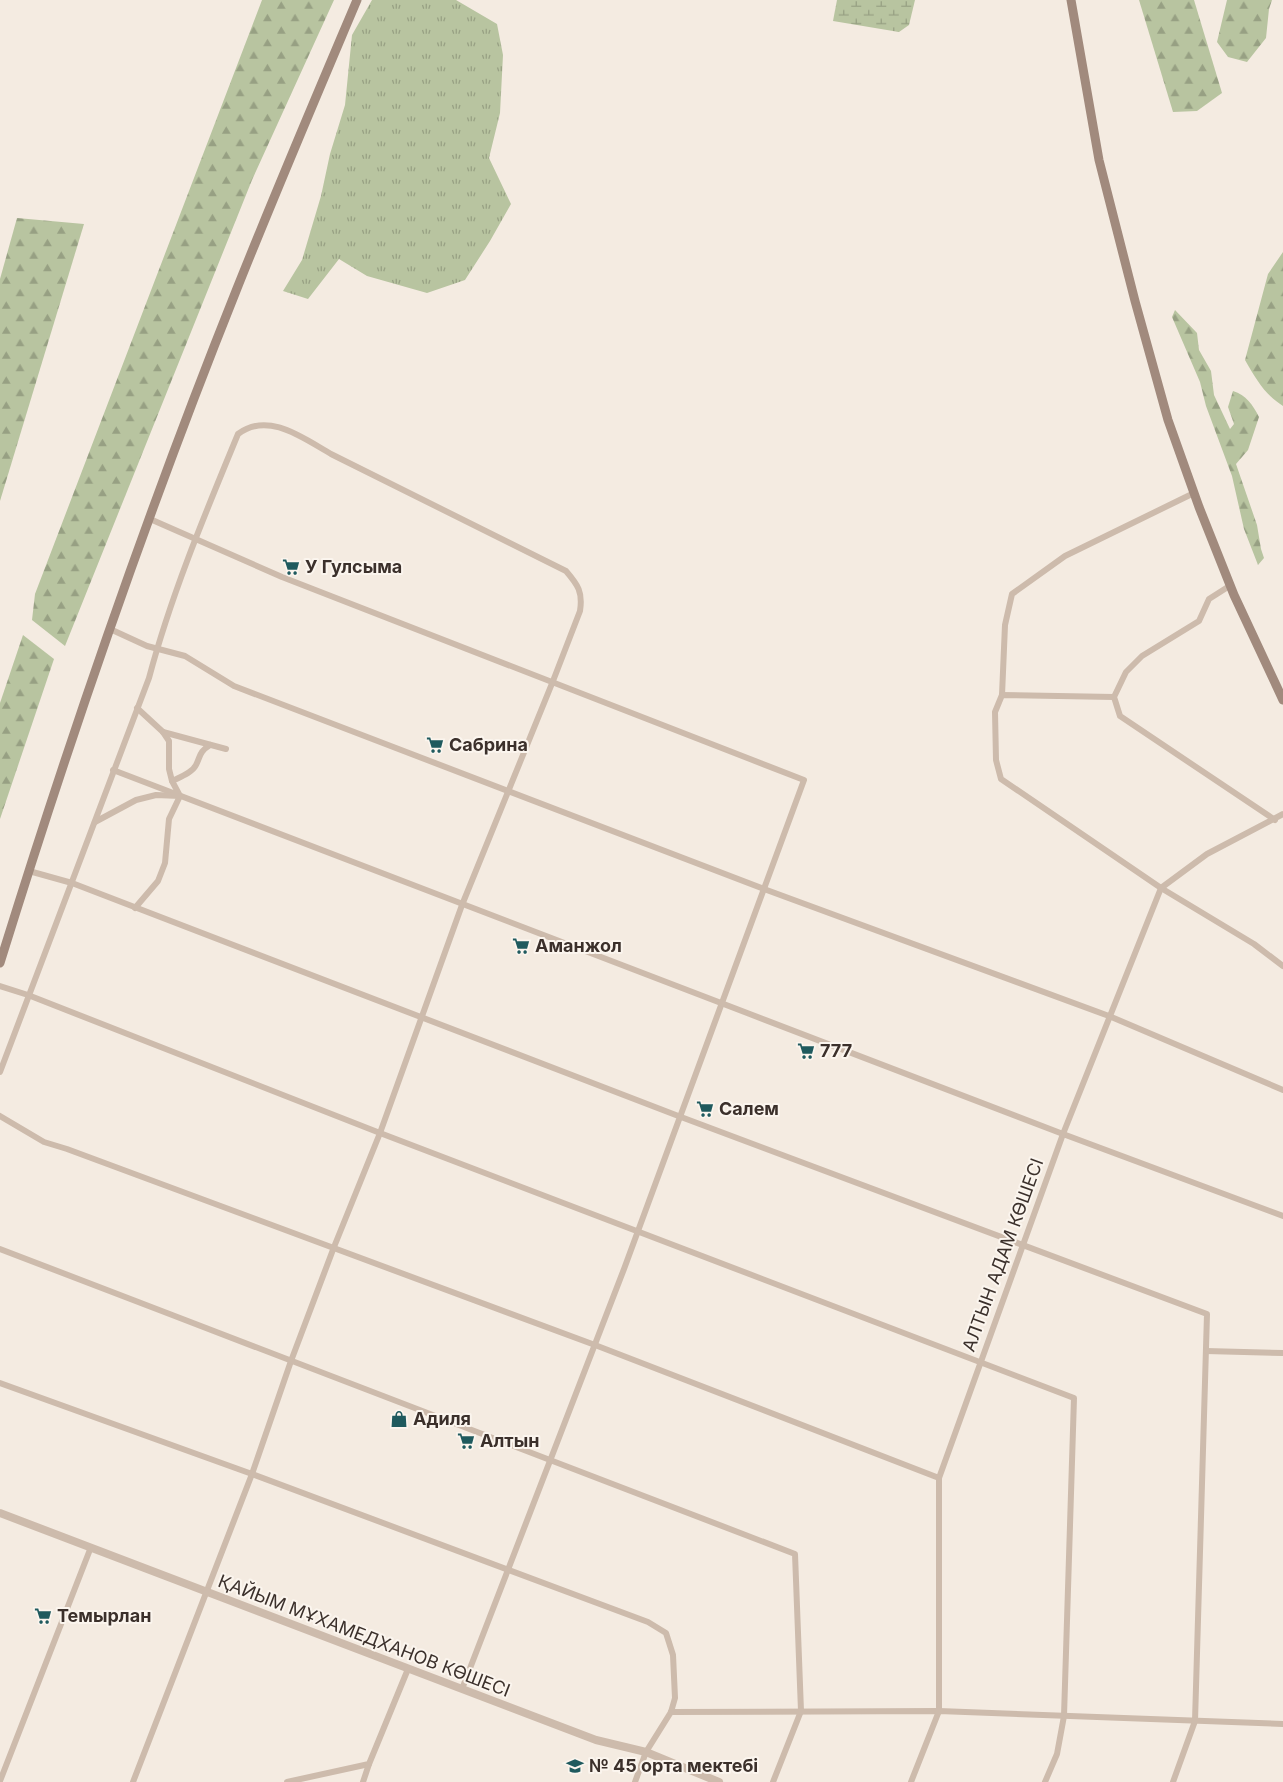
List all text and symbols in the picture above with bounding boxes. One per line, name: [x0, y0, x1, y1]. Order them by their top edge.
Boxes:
place label: У Гулсыма: [305, 556, 402, 577]
supermarket icon: У Гулсыма: [281, 557, 301, 577]
place label: Сабрина: [449, 734, 528, 755]
supermarket icon: Сабрина: [425, 735, 445, 755]
place label: Аманжол: [535, 935, 622, 956]
supermarket icon: Аманжол: [511, 936, 531, 956]
place label: 777: [820, 1040, 852, 1061]
supermarket icon: 777: [796, 1041, 816, 1061]
place label: Салем: [719, 1098, 779, 1119]
supermarket icon: Салем: [695, 1099, 715, 1119]
street label: АЛТЫН АДАМ КӨШЕСІ: [958, 1155, 1047, 1354]
place label: Адиля: [413, 1408, 471, 1429]
shop icon: Адиля: [389, 1409, 409, 1429]
place label: Алтын: [480, 1430, 539, 1451]
supermarket icon: Алтын: [456, 1431, 476, 1451]
street label: ҚАЙЫМ МҰХАМЕДХАНОВ КӨШЕСІ: [215, 1569, 513, 1701]
place label: Темырлан: [57, 1605, 151, 1626]
supermarket icon: Темырлан: [33, 1606, 53, 1626]
place label: № 45 орта мектебі: [589, 1755, 758, 1776]
school or university icon: № 45 орта мектебі: [565, 1756, 585, 1776]

